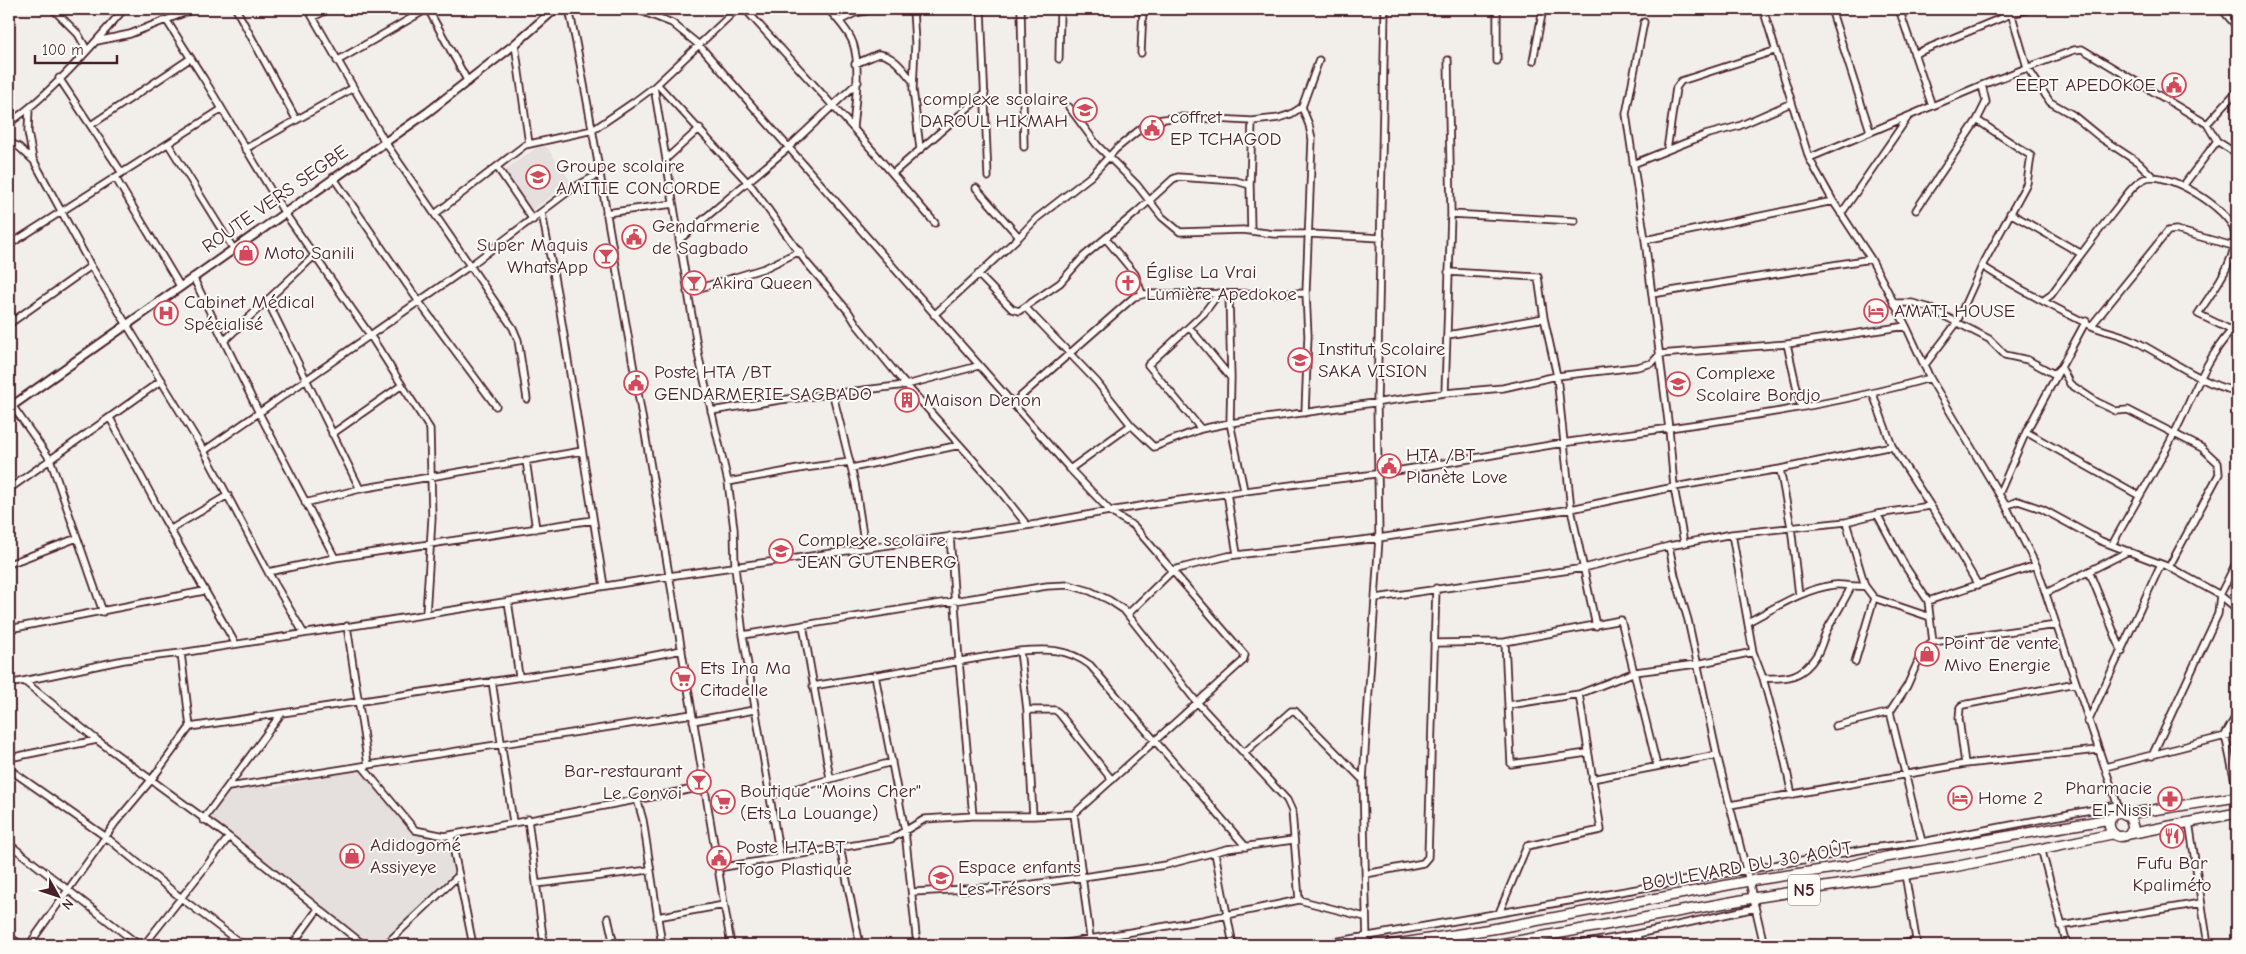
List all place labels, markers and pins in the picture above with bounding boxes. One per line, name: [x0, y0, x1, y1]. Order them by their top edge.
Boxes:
public building icon: EEPT APEDOKOE: [2161, 72, 2187, 98]
place label: EEPT APEDOKOE: [2015, 74, 2156, 96]
place label: complexe scolaire DAROUL HIKMAH: [920, 88, 1068, 132]
school or university icon: complexe scolaire DAROUL HIKMAH: [1072, 97, 1098, 123]
place label: coffret EP TCHAGOD: [1170, 106, 1282, 150]
public building icon: coffret EP TCHAGOD: [1139, 115, 1165, 141]
place label: Groupe scolaire AMITIE CONCORDE: [556, 155, 721, 199]
school or university icon: Groupe scolaire AMITIE CONCORDE: [525, 164, 551, 190]
place label: Gendarmerie de Sagbado: [652, 215, 760, 259]
public building icon: Gendarmerie de Sagbado: [621, 224, 647, 250]
place label: Super Maquis WhatsApp: [477, 234, 588, 278]
shop icon: Moto Sanili: [233, 240, 259, 266]
place label: Moto Sanili: [264, 242, 355, 264]
bar icon: Super Maquis WhatsApp: [593, 243, 619, 269]
place label: Église La Vrai Lumière Apedokoe: [1146, 261, 1297, 305]
bar icon: Akira Queen: [681, 270, 707, 296]
church icon: Église La Vrai Lumière Apedokoe: [1115, 270, 1141, 296]
place label: Akira Queen: [712, 272, 813, 294]
place label: Cabinet Médical Spécialisé: [184, 291, 315, 335]
hotel icon: AMATI HOUSE: [1863, 298, 1889, 324]
hospital icon: Cabinet Médical Spécialisé: [153, 300, 179, 326]
place label: AMATI HOUSE: [1894, 300, 2015, 322]
place label: Institut Scolaire SAKA VISION: [1318, 338, 1445, 382]
school or university icon: Institut Scolaire SAKA VISION: [1287, 347, 1313, 373]
place label: Poste HTA /BT GENDARMERIE SAGBADO: [654, 361, 872, 405]
place label: Complexe Scolaire Bordjo: [1696, 362, 1820, 406]
public building icon: Poste HTA /BT GENDARMERIE SAGBADO: [623, 370, 649, 396]
school or university icon: Complexe Scolaire Bordjo: [1665, 371, 1691, 397]
building icon: Maison Denon: [894, 387, 920, 413]
place label: Maison Denon: [924, 389, 1041, 411]
place label: HTA /BT Planète Love: [1406, 444, 1507, 488]
public building icon: HTA /BT Planète Love: [1376, 453, 1402, 479]
place label: Complexe scolaire JEAN GUTENBERG: [798, 529, 957, 573]
school or university icon: Complexe scolaire JEAN GUTENBERG: [768, 538, 794, 564]
place label: Point de vente Mivo Energie: [1944, 632, 2058, 676]
shop icon: Point de vente Mivo Energie: [1914, 641, 1940, 667]
place label: Ets Ina Ma Citadelle: [700, 657, 791, 701]
supermarket icon: Ets Ina Ma Citadelle: [670, 666, 696, 692]
place label: Bar-restaurant Le Convoi: [564, 760, 683, 804]
bar icon: Bar-restaurant Le Convoi: [686, 769, 712, 795]
place label: Pharmacie El-Nissi: [2065, 777, 2152, 821]
place label: Boutique "Moins Cher" (Ets La Louange): [740, 780, 921, 824]
hotel icon: Home 2: [1947, 785, 1973, 811]
pharmacy icon: Pharmacie El-Nissi: [2157, 786, 2183, 812]
place label: Home 2: [1978, 787, 2043, 809]
supermarket icon: Boutique "Moins Cher" (Ets La Louange): [710, 789, 736, 815]
restaurant icon: Fufu Bar Kpaliméto: [2159, 823, 2185, 849]
place label: Adidogomé Assiyeye: [370, 834, 461, 878]
place label: Poste HTA BT Togo Plastique: [736, 836, 852, 880]
shop icon: Adidogomé Assiyeye: [339, 843, 365, 869]
public building icon: Poste HTA BT Togo Plastique: [706, 845, 732, 871]
place label: Fufu Bar Kpaliméto: [2132, 852, 2212, 896]
place label: Espace enfants Les Trésors: [958, 856, 1081, 900]
school or university icon: Espace enfants Les Trésors: [928, 865, 954, 891]

